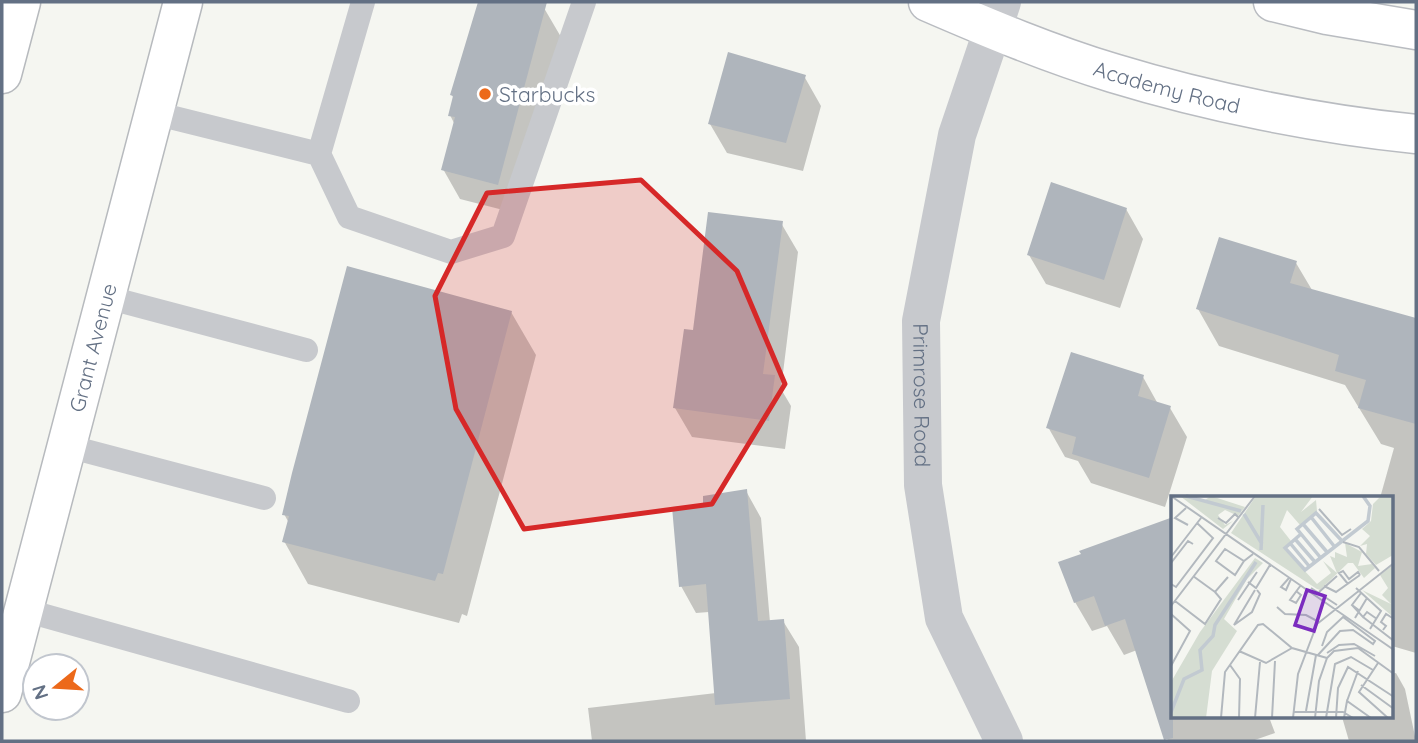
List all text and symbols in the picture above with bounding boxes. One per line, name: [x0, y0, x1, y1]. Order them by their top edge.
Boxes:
street label: Academy Road: [1090, 55, 1243, 119]
place label: Starbucks: [499, 81, 595, 107]
marker: Starbucks: [477, 86, 493, 102]
street label: Grant Avenue: [63, 280, 122, 415]
street label: Primrose Road: [908, 323, 936, 467]
inset map: [1171, 496, 1394, 718]
north arrow: [21, 652, 91, 722]
text: N: [26, 682, 53, 703]

